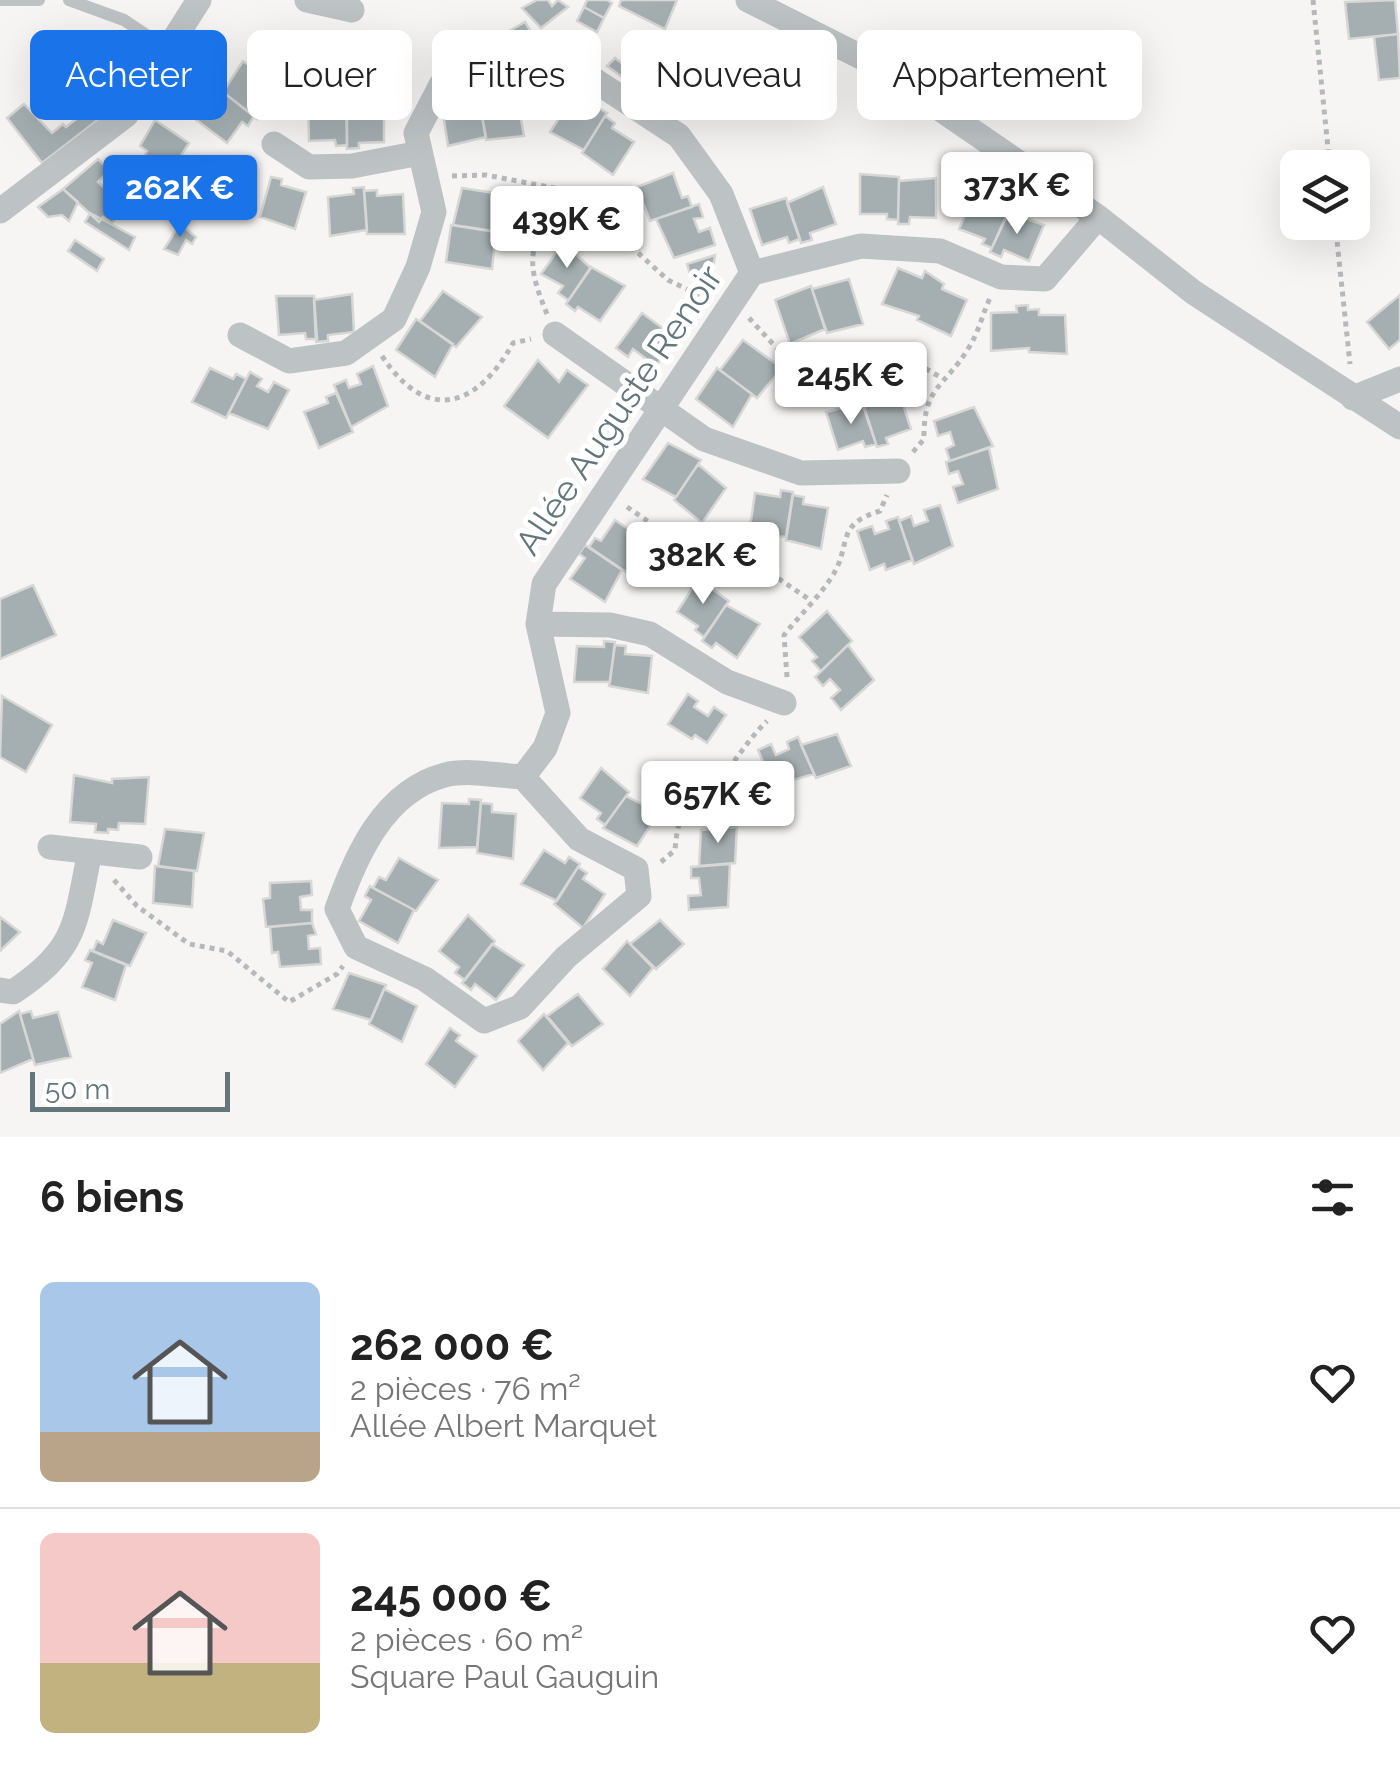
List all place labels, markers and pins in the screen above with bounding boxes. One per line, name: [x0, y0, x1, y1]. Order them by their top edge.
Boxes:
pin: 373K €: [936, 152, 1098, 237]
pin: 262K €: [99, 155, 261, 240]
pin: 439K €: [486, 186, 648, 271]
pin: 245K €: [770, 342, 932, 427]
pin: 382K €: [622, 522, 784, 607]
pin: 657K €: [637, 761, 799, 846]

